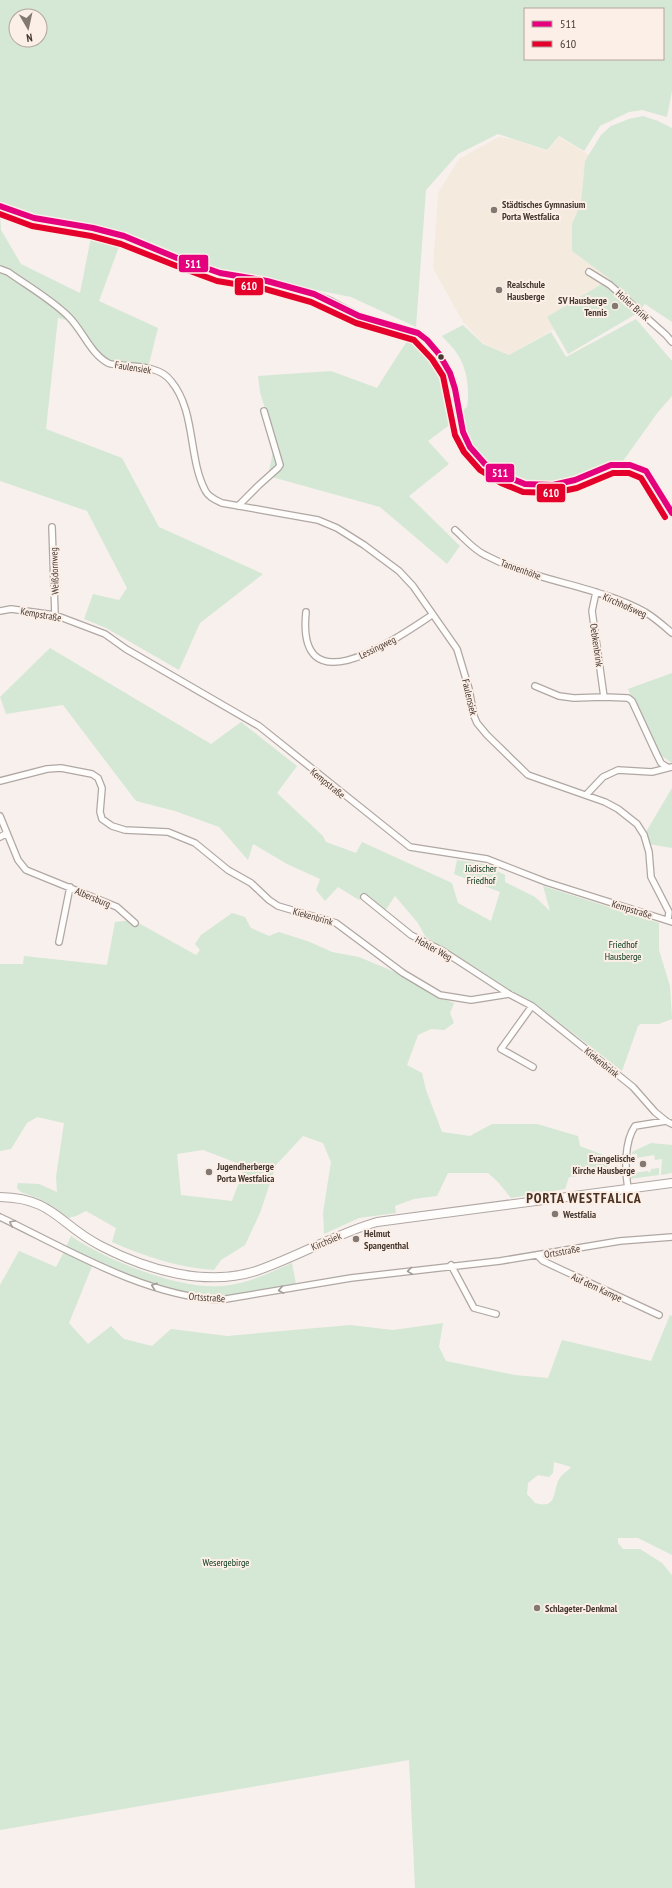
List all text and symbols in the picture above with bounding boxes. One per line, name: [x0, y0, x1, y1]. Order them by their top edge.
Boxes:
north arrow: [8, 8, 48, 48]
legend: [524, 8, 664, 60]
text: 511: [560, 16, 576, 31]
text: N: [25, 30, 34, 45]
text: 610: [560, 36, 576, 51]
place label: Städtisches Gymnasium Porta Westfalica: [502, 198, 586, 223]
marker: Städtisches Gymnasium Porta Westfalica: [489, 205, 499, 215]
line badge: 511: [178, 254, 209, 273]
text: 511: [185, 257, 201, 271]
line badge: 610: [234, 277, 264, 296]
place label: Realschule Hausberge: [507, 278, 545, 303]
text: 610: [241, 279, 257, 293]
marker: Realschule Hausberge: [494, 285, 504, 295]
street label: Hoher Brink: [613, 287, 652, 324]
place label: SV Hausberge Tennis: [558, 294, 607, 319]
marker: SV Hausberge Tennis: [610, 301, 620, 311]
unlabelled marker: [436, 352, 446, 362]
street label: Faulensiek: [114, 358, 152, 377]
line badge: 511: [485, 463, 515, 483]
text: 511: [492, 466, 508, 480]
line badge: 610: [536, 483, 566, 503]
text: 610: [543, 486, 559, 500]
street label: Weißdornweg: [47, 547, 62, 595]
street label: Tannenhöhe: [499, 556, 543, 583]
street label: Kirchhofsweg: [601, 590, 649, 621]
street label: Kempstraße: [19, 604, 62, 624]
street label: Oebkenbrink: [587, 622, 606, 668]
street label: Lessingweg: [357, 633, 398, 662]
street label: Faulensiek: [459, 678, 480, 717]
street label: Kempstraße: [307, 765, 348, 801]
park label: Jüdischer Friedhof: [464, 862, 497, 887]
street label: Albersburg: [73, 884, 113, 911]
street label: Kempstraße: [610, 897, 654, 922]
street label: Kiekenbrink: [291, 905, 334, 928]
street label: Hohler Weg: [413, 933, 454, 964]
park label: Friedhof Hausberge: [605, 938, 641, 963]
street label: Kiekenbrink: [582, 1044, 622, 1080]
place label: Evangelische Kirche Hausberge: [573, 1152, 635, 1177]
marker: Evangelische Kirche Hausberge: [638, 1159, 648, 1169]
place label: Jugendherberge Porta Westfalica: [216, 1160, 275, 1185]
marker: Jugendherberge Porta Westfalica: [204, 1167, 214, 1177]
district label: PORTA WESTFALICA: [526, 1189, 642, 1207]
place label: Westfalia: [562, 1208, 596, 1221]
marker: Westfalia: [550, 1209, 560, 1219]
one-way arrow: [9, 1220, 17, 1228]
place label: Helmut Spangenthal: [364, 1227, 409, 1252]
street label: Kirchsiek: [309, 1229, 343, 1254]
marker: Helmut Spangenthal: [351, 1234, 361, 1244]
street label: Ortsstraße: [543, 1242, 581, 1261]
one-way arrow: [407, 1266, 413, 1275]
street label: Auf dem Kampe: [569, 1270, 624, 1305]
one-way arrow: [150, 1283, 157, 1291]
one-way arrow: [278, 1285, 285, 1294]
street label: Ortsstraße: [188, 1290, 226, 1305]
park label: Wesergebirge: [203, 1556, 249, 1569]
place label: Schlageter-Denkmal: [545, 1602, 618, 1615]
marker: Schlageter-Denkmal: [532, 1603, 542, 1613]

